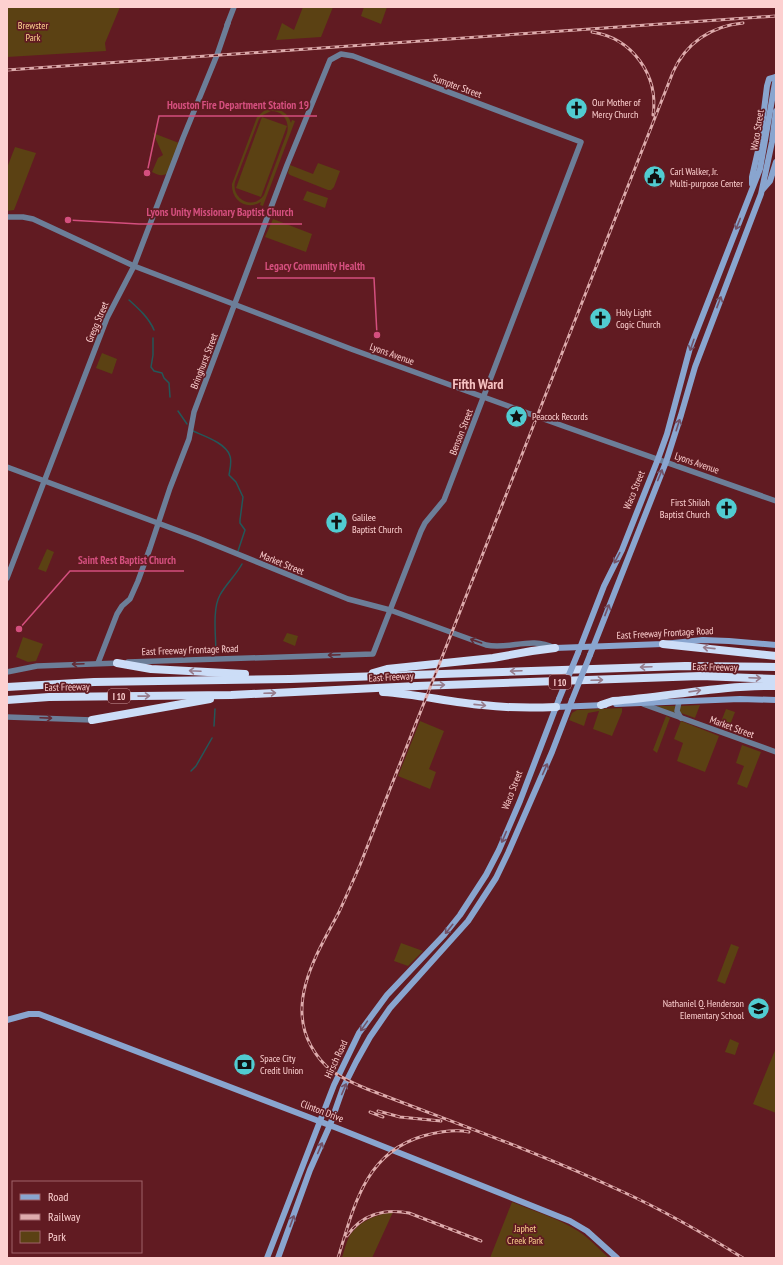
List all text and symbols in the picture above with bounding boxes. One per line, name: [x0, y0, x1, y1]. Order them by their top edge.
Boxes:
park label: Brewster Park: [18, 19, 48, 44]
street label: Sumpter Street: [430, 71, 484, 101]
callout: Houston Fire Department Station 19: [159, 93, 317, 116]
church icon: Our Mother of Mercy Church: [563, 95, 589, 121]
place label: Our Mother of Mercy Church: [592, 96, 641, 121]
text: Houston Fire Department Station 19: [167, 98, 309, 112]
street label: Waco Street: [747, 109, 767, 151]
public building icon: Carl Walker, Jr. Multi-purpose Center: [641, 164, 667, 190]
place label: Carl Walker, Jr. Multi-purpose Center: [670, 165, 743, 190]
callout: Lyons Unity Missionary Baptist Church: [139, 201, 302, 224]
text: Lyons Unity Missionary Baptist Church: [146, 205, 294, 219]
one-way arrow: [734, 218, 741, 230]
callout: Legacy Community Health: [257, 255, 374, 278]
text: Legacy Community Health: [265, 259, 365, 273]
one-way arrow: [716, 296, 724, 308]
street label: Gregg Street: [83, 299, 112, 344]
church icon: Holy Light Cogic Church: [588, 305, 614, 331]
place label: Holy Light Cogic Church: [616, 306, 661, 331]
street label: Bringhurst Street: [187, 331, 221, 391]
one-way arrow: [687, 339, 695, 351]
street label: Lyons Avenue: [368, 340, 416, 368]
district label: Fifth Ward: [452, 375, 504, 393]
place icon: Peacock Records: [503, 403, 529, 429]
street label: Benson Street: [446, 407, 476, 457]
place label: Peacock Records: [532, 410, 589, 423]
one-way arrow: [675, 419, 682, 432]
street label: Lyons Avenue: [673, 449, 721, 477]
street label: Waco Street: [620, 468, 648, 511]
one-way arrow: [657, 470, 665, 482]
church icon: First Shiloh Baptist Church: [713, 495, 739, 521]
place label: First Shiloh Baptist Church: [660, 496, 710, 521]
church icon: Galilee Baptist Church: [324, 510, 350, 536]
place label: Galilee Baptist Church: [352, 511, 402, 536]
callout: Saint Rest Baptist Church: [70, 548, 184, 571]
street label: Market Street: [258, 548, 306, 578]
one-way arrow: [613, 552, 621, 564]
text: Saint Rest Baptist Church: [78, 553, 176, 567]
one-way arrow: [604, 604, 612, 616]
street label: East Freeway Frontage Road: [616, 624, 714, 642]
one-way arrow: [470, 637, 483, 644]
street label: East Freeway Frontage Road: [141, 642, 239, 658]
one-way arrow: [703, 645, 716, 652]
one-way arrow: [328, 651, 341, 659]
street label: East Freeway: [692, 660, 738, 674]
one-way arrow: [72, 661, 85, 668]
one-way arrow: [640, 663, 653, 671]
one-way arrow: [510, 667, 523, 675]
one-way arrow: [189, 668, 202, 675]
street label: East Freeway: [368, 669, 414, 685]
one-way arrow: [748, 674, 761, 682]
road number: I 10: [549, 675, 571, 689]
one-way arrow: [590, 677, 603, 684]
street label: East Freeway: [44, 680, 90, 694]
one-way arrow: [432, 681, 445, 689]
one-way arrow: [688, 687, 701, 695]
road number: I 10: [108, 689, 130, 703]
one-way arrow: [263, 689, 276, 696]
one-way arrow: [137, 692, 150, 700]
one-way arrow: [473, 701, 486, 709]
street label: Market Street: [708, 713, 756, 741]
one-way arrow: [39, 714, 52, 722]
one-way arrow: [541, 763, 549, 775]
street label: Waco Street: [499, 768, 525, 811]
one-way arrow: [500, 830, 508, 842]
one-way arrow: [445, 923, 454, 934]
school or university icon: Nathaniel Q. Henderson Elementary School: [746, 996, 772, 1022]
place label: Nathaniel Q. Henderson Elementary School: [663, 997, 745, 1022]
one-way arrow: [360, 1021, 368, 1032]
street label: Hirsch Road: [321, 1038, 351, 1080]
bank icon: Space City Credit Union: [231, 1051, 257, 1077]
place label: Space City Credit Union: [260, 1052, 303, 1077]
one-way arrow: [340, 1083, 348, 1095]
street label: Clinton Drive: [299, 1097, 345, 1125]
one-way arrow: [317, 1142, 324, 1154]
legend: [12, 1181, 142, 1253]
text: Road: [48, 1189, 68, 1204]
text: Railway: [48, 1209, 81, 1224]
one-way arrow: [288, 1216, 296, 1228]
park label: Japhet Creek Park: [507, 1222, 543, 1247]
text: Park: [48, 1229, 66, 1244]

